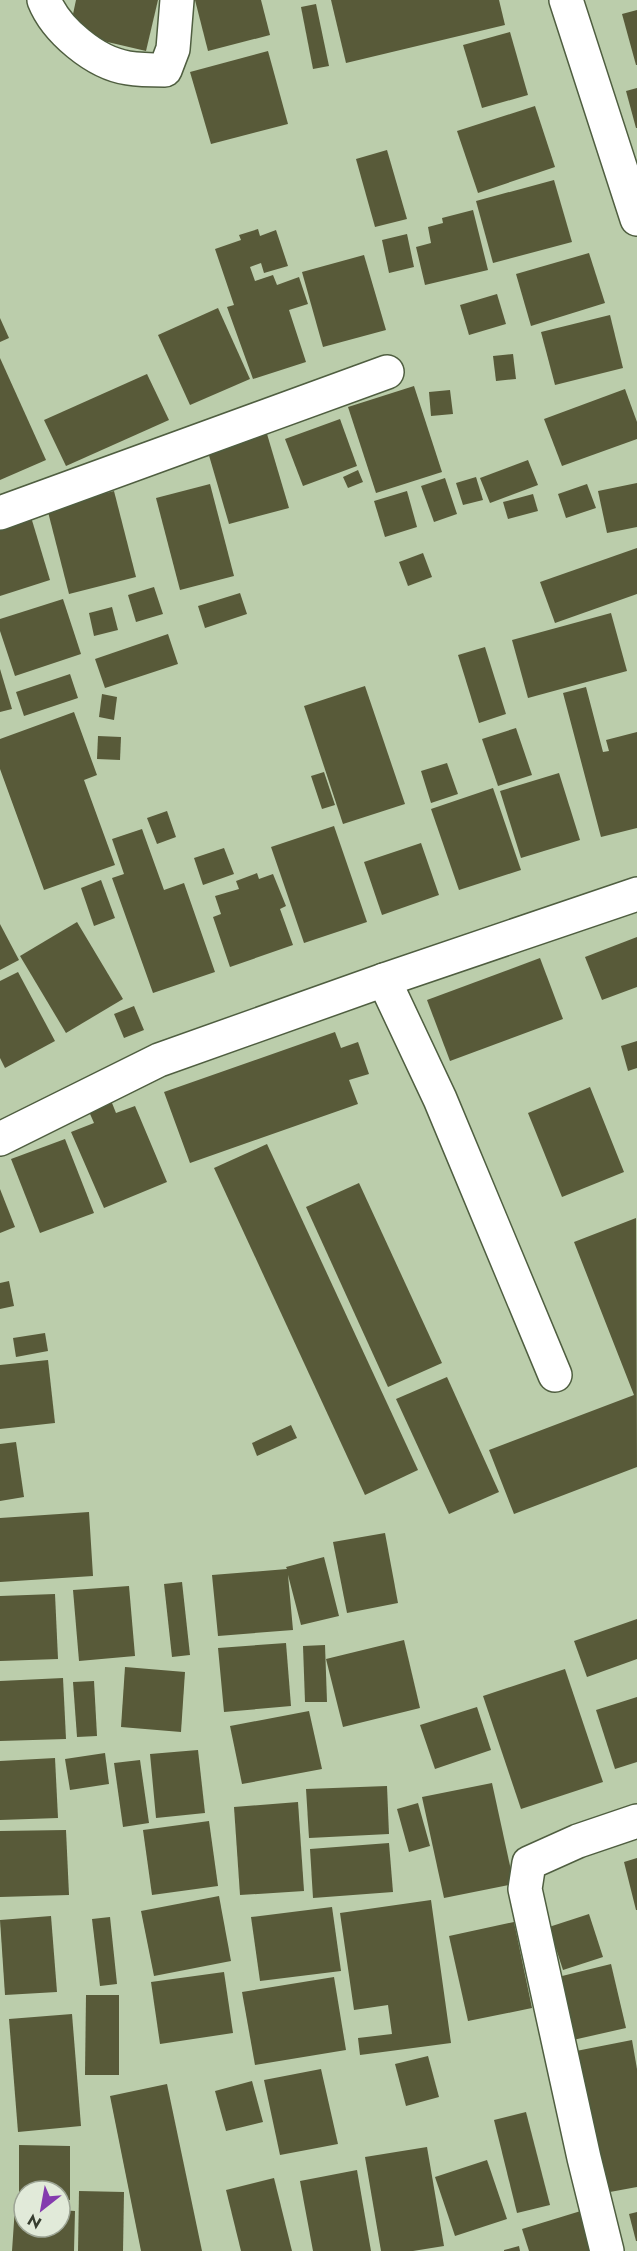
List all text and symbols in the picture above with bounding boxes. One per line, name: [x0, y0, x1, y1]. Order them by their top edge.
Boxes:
north arrow: [12, 2179, 72, 2239]
text: N: [23, 2208, 46, 2235]

